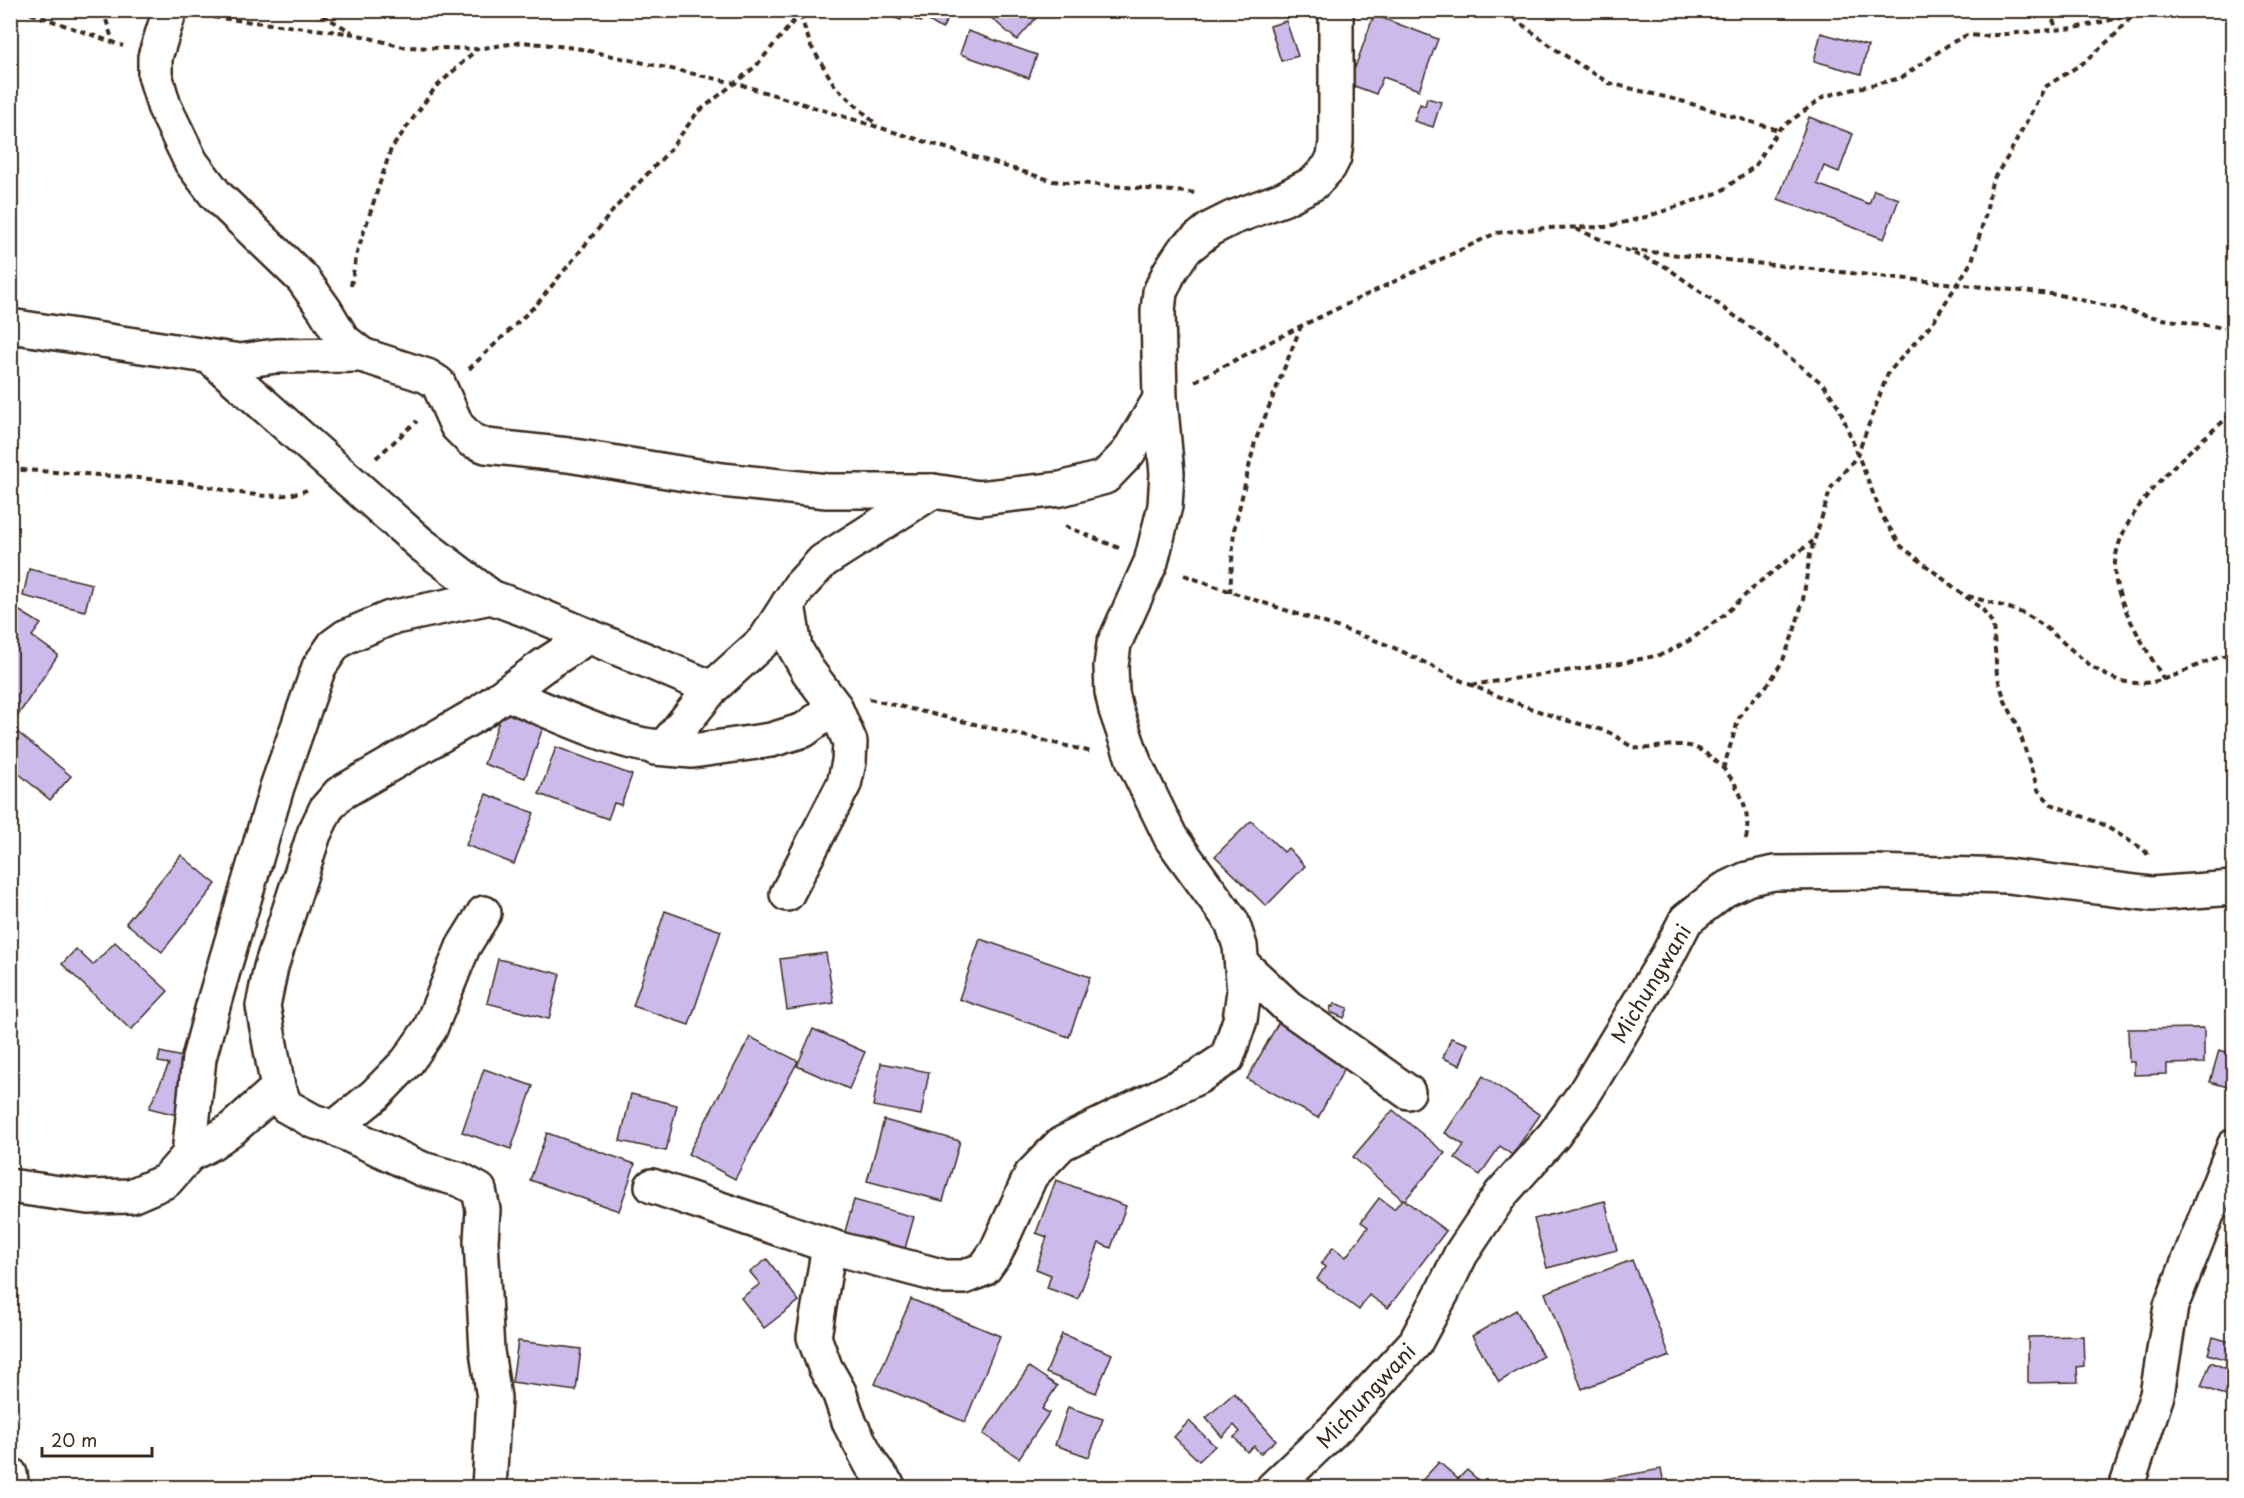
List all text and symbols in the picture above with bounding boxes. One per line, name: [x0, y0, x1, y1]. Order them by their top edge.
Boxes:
street label: Michungwani: [1602, 917, 1698, 1049]
street label: Michungwani: [1308, 1335, 1422, 1455]
scale bar: [42, 1420, 152, 1458]
text: 20 m: [51, 1426, 97, 1453]

